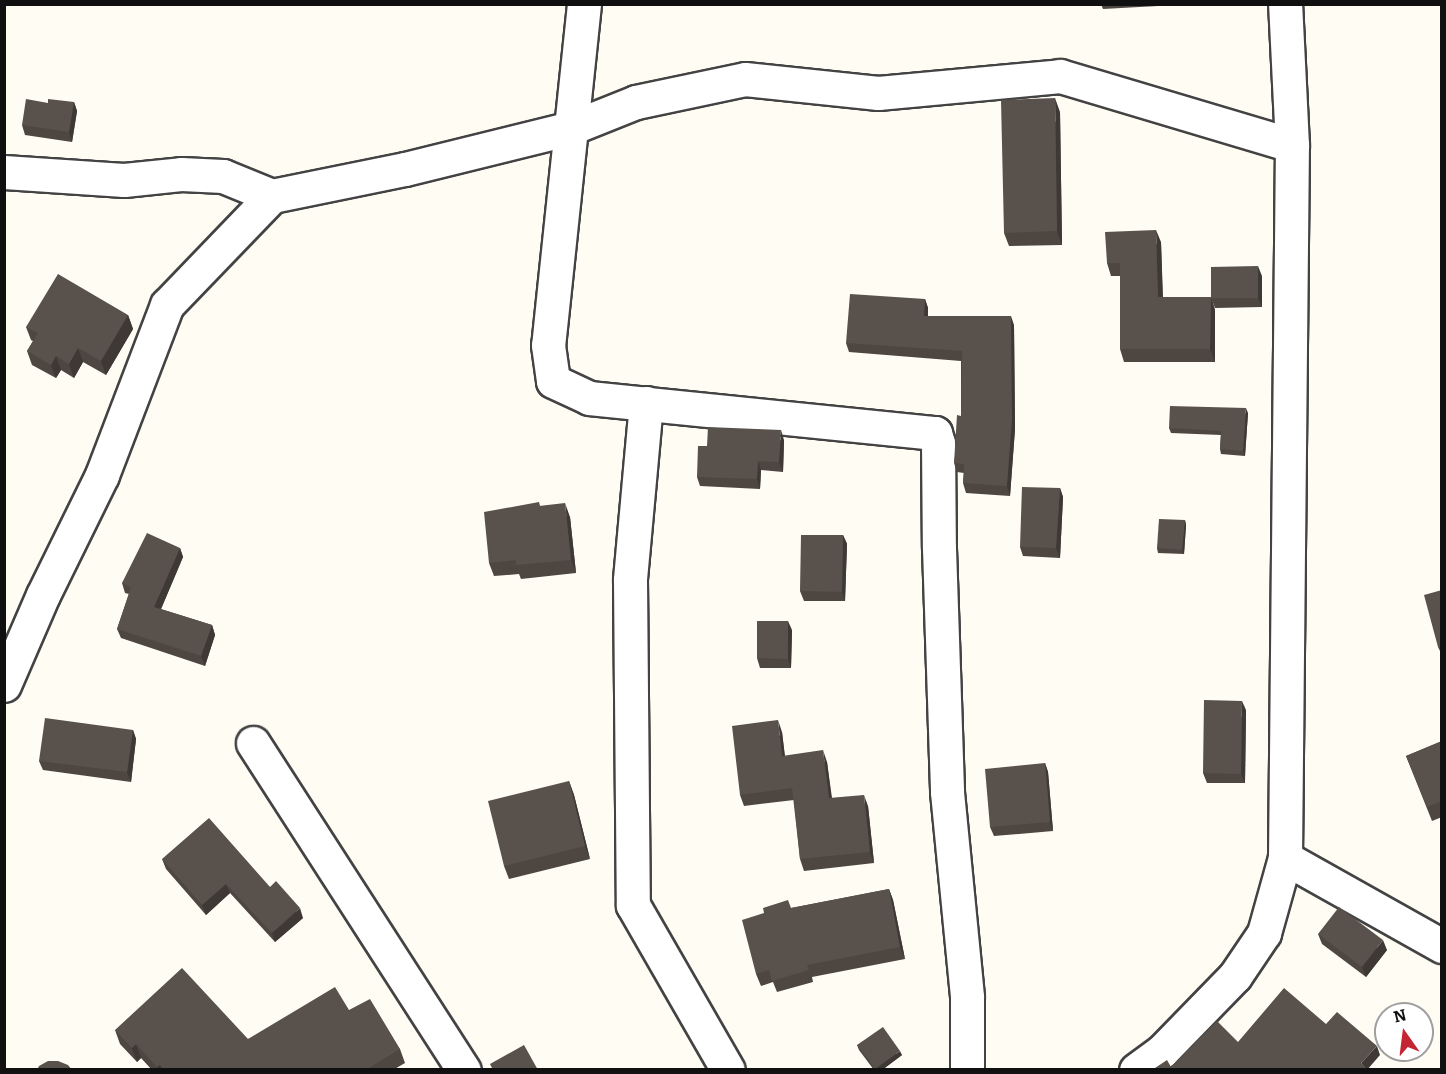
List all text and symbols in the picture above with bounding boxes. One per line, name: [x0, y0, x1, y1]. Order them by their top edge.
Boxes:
north arrow: [1374, 1002, 1434, 1062]
text: N: [1392, 1005, 1408, 1027]

